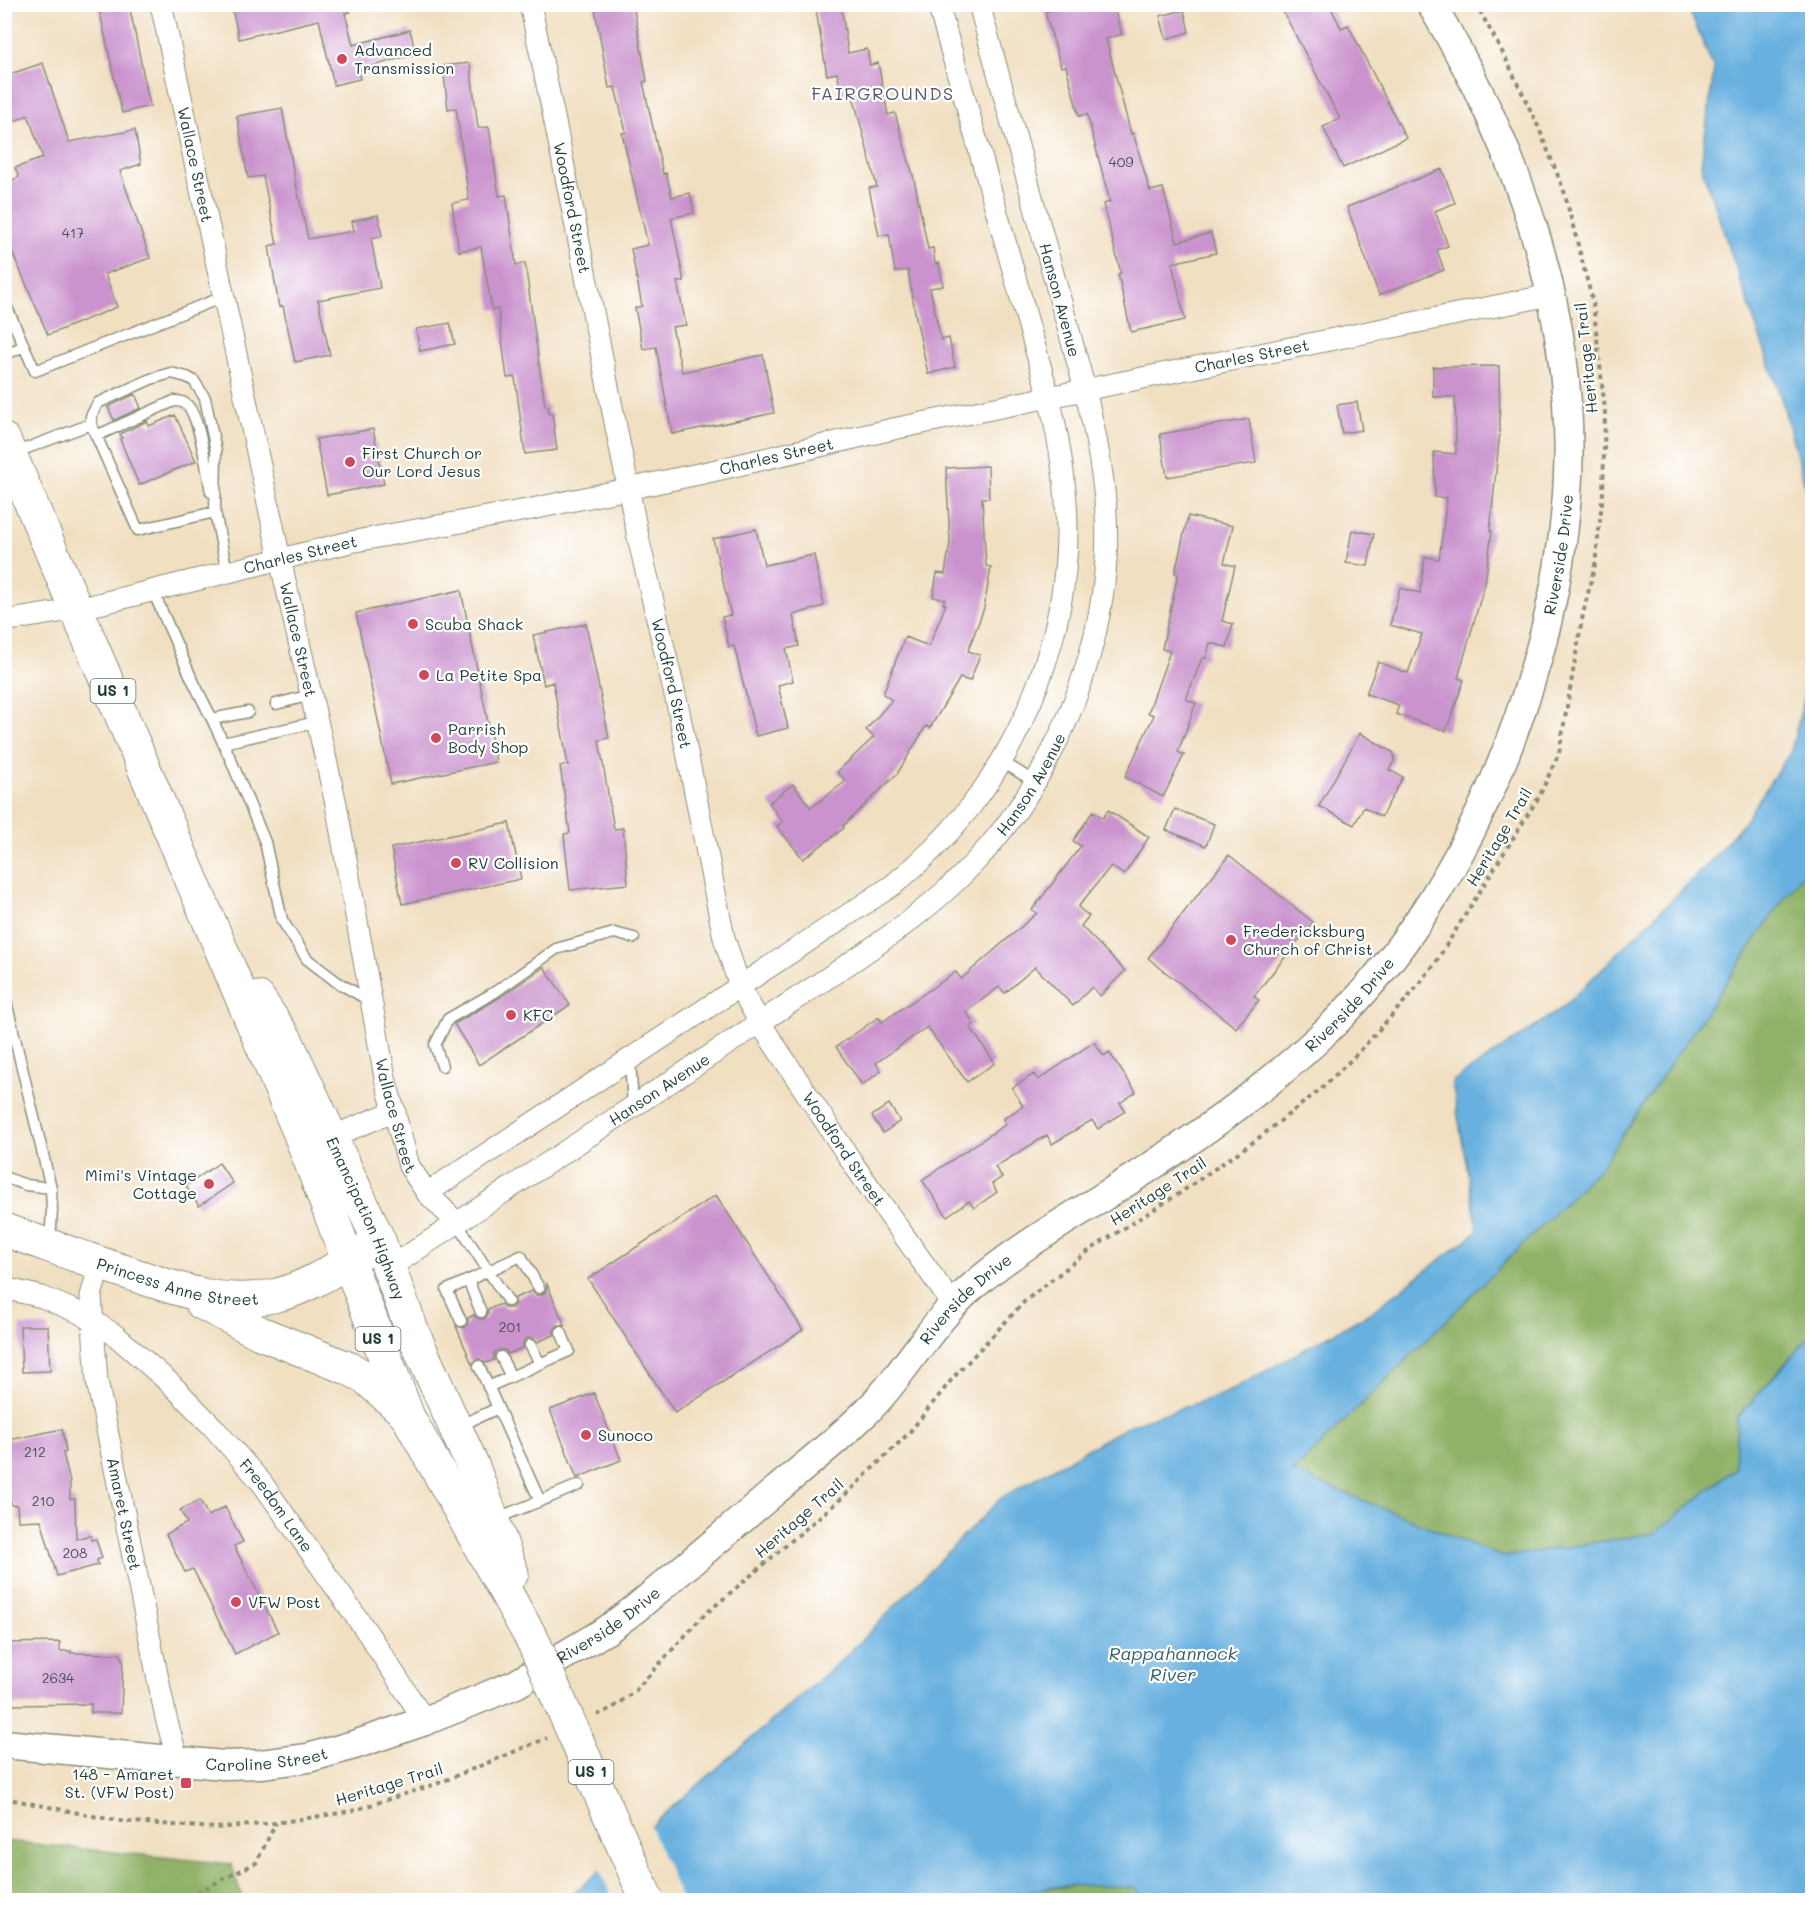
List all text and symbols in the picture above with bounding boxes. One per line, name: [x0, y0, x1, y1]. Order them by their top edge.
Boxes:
place label: Advanced Transmission: [354, 39, 454, 78]
marker: Advanced Transmission: [335, 52, 349, 66]
district label: FAIRGROUNDS: [811, 81, 955, 105]
street label: Wallace Street: [173, 105, 218, 224]
street label: Woodford Street: [549, 140, 596, 275]
house number: 409: [1108, 152, 1134, 171]
house number: 417: [62, 223, 84, 242]
street label: Hanson Avenue: [1035, 241, 1086, 359]
street label: Heritage Trail: [1569, 302, 1602, 415]
street label: Charles Street: [1193, 333, 1311, 377]
street label: Charles Street: [717, 432, 835, 479]
place label: First Church or Our Lord Jesus: [362, 442, 482, 481]
marker: First Church or Our Lord Jesus: [343, 455, 357, 469]
street label: Riverside Drive: [1538, 494, 1577, 617]
street label: Charles Street: [241, 530, 359, 578]
street label: Wallace Street: [276, 580, 322, 699]
place label: Scuba Shack: [425, 613, 523, 634]
street label: Woodford Street: [647, 616, 697, 750]
marker: Scuba Shack: [406, 617, 420, 631]
place label: La Petite Spa: [436, 664, 542, 685]
marker: La Petite Spa: [417, 668, 431, 682]
road number: US 1: [90, 679, 136, 703]
place label: Parrish Body Shop: [448, 718, 529, 757]
street label: Hanson Avenue: [991, 729, 1070, 840]
marker: Parrish Body Shop: [429, 731, 443, 745]
street label: Heritage Trail: [1461, 784, 1536, 890]
place label: RV Collision: [468, 852, 559, 873]
marker: RV Collision: [449, 856, 463, 870]
place label: Fredericksburg Church of Christ: [1243, 920, 1373, 959]
marker: Fredericksburg Church of Christ: [1224, 933, 1238, 947]
street label: Riverside Drive: [1300, 953, 1398, 1056]
place label: KFC: [523, 1004, 553, 1025]
marker: KFC: [504, 1008, 518, 1022]
street label: Hanson Avenue: [604, 1048, 714, 1130]
street label: Wallace Street: [372, 1056, 422, 1177]
street label: Woodford Street: [798, 1087, 890, 1210]
street label: Emancipation Highway: [322, 1133, 411, 1303]
street label: Heritage Trail: [1105, 1151, 1210, 1230]
place label: Mimi's Vintage Cottage: [85, 1164, 197, 1203]
marker: Mimi's Vintage Cottage: [202, 1177, 216, 1191]
street label: Riverside Drive: [914, 1248, 1015, 1348]
street label: Princess Anne Street: [94, 1252, 259, 1309]
house number: 201: [499, 1317, 521, 1336]
road number: US 1: [356, 1327, 400, 1351]
place label: Sunoco: [598, 1424, 653, 1445]
marker: Sunoco: [579, 1428, 593, 1442]
house number: 212: [24, 1442, 46, 1461]
street label: Freedom Lane: [235, 1454, 318, 1556]
street label: Amaret Street: [103, 1455, 146, 1572]
street label: Heritage Trail: [750, 1473, 848, 1562]
house number: 210: [32, 1491, 55, 1510]
house number: 208: [63, 1543, 87, 1562]
street label: Riverside Drive: [552, 1582, 664, 1668]
place label: VFW Post: [248, 1591, 320, 1612]
marker: VFW Post: [229, 1595, 243, 1609]
water label: Rappahannock River: [1109, 1641, 1238, 1686]
house number: 2634: [42, 1668, 75, 1687]
street label: Caroline Street: [205, 1742, 330, 1775]
street label: Heritage Trail: [333, 1757, 445, 1810]
road number: US 1: [568, 1760, 614, 1784]
place label: 148 - Amaret St. (VFW Post): [65, 1763, 174, 1802]
marker: 148 - Amaret St. (VFW Post): [179, 1776, 193, 1790]

